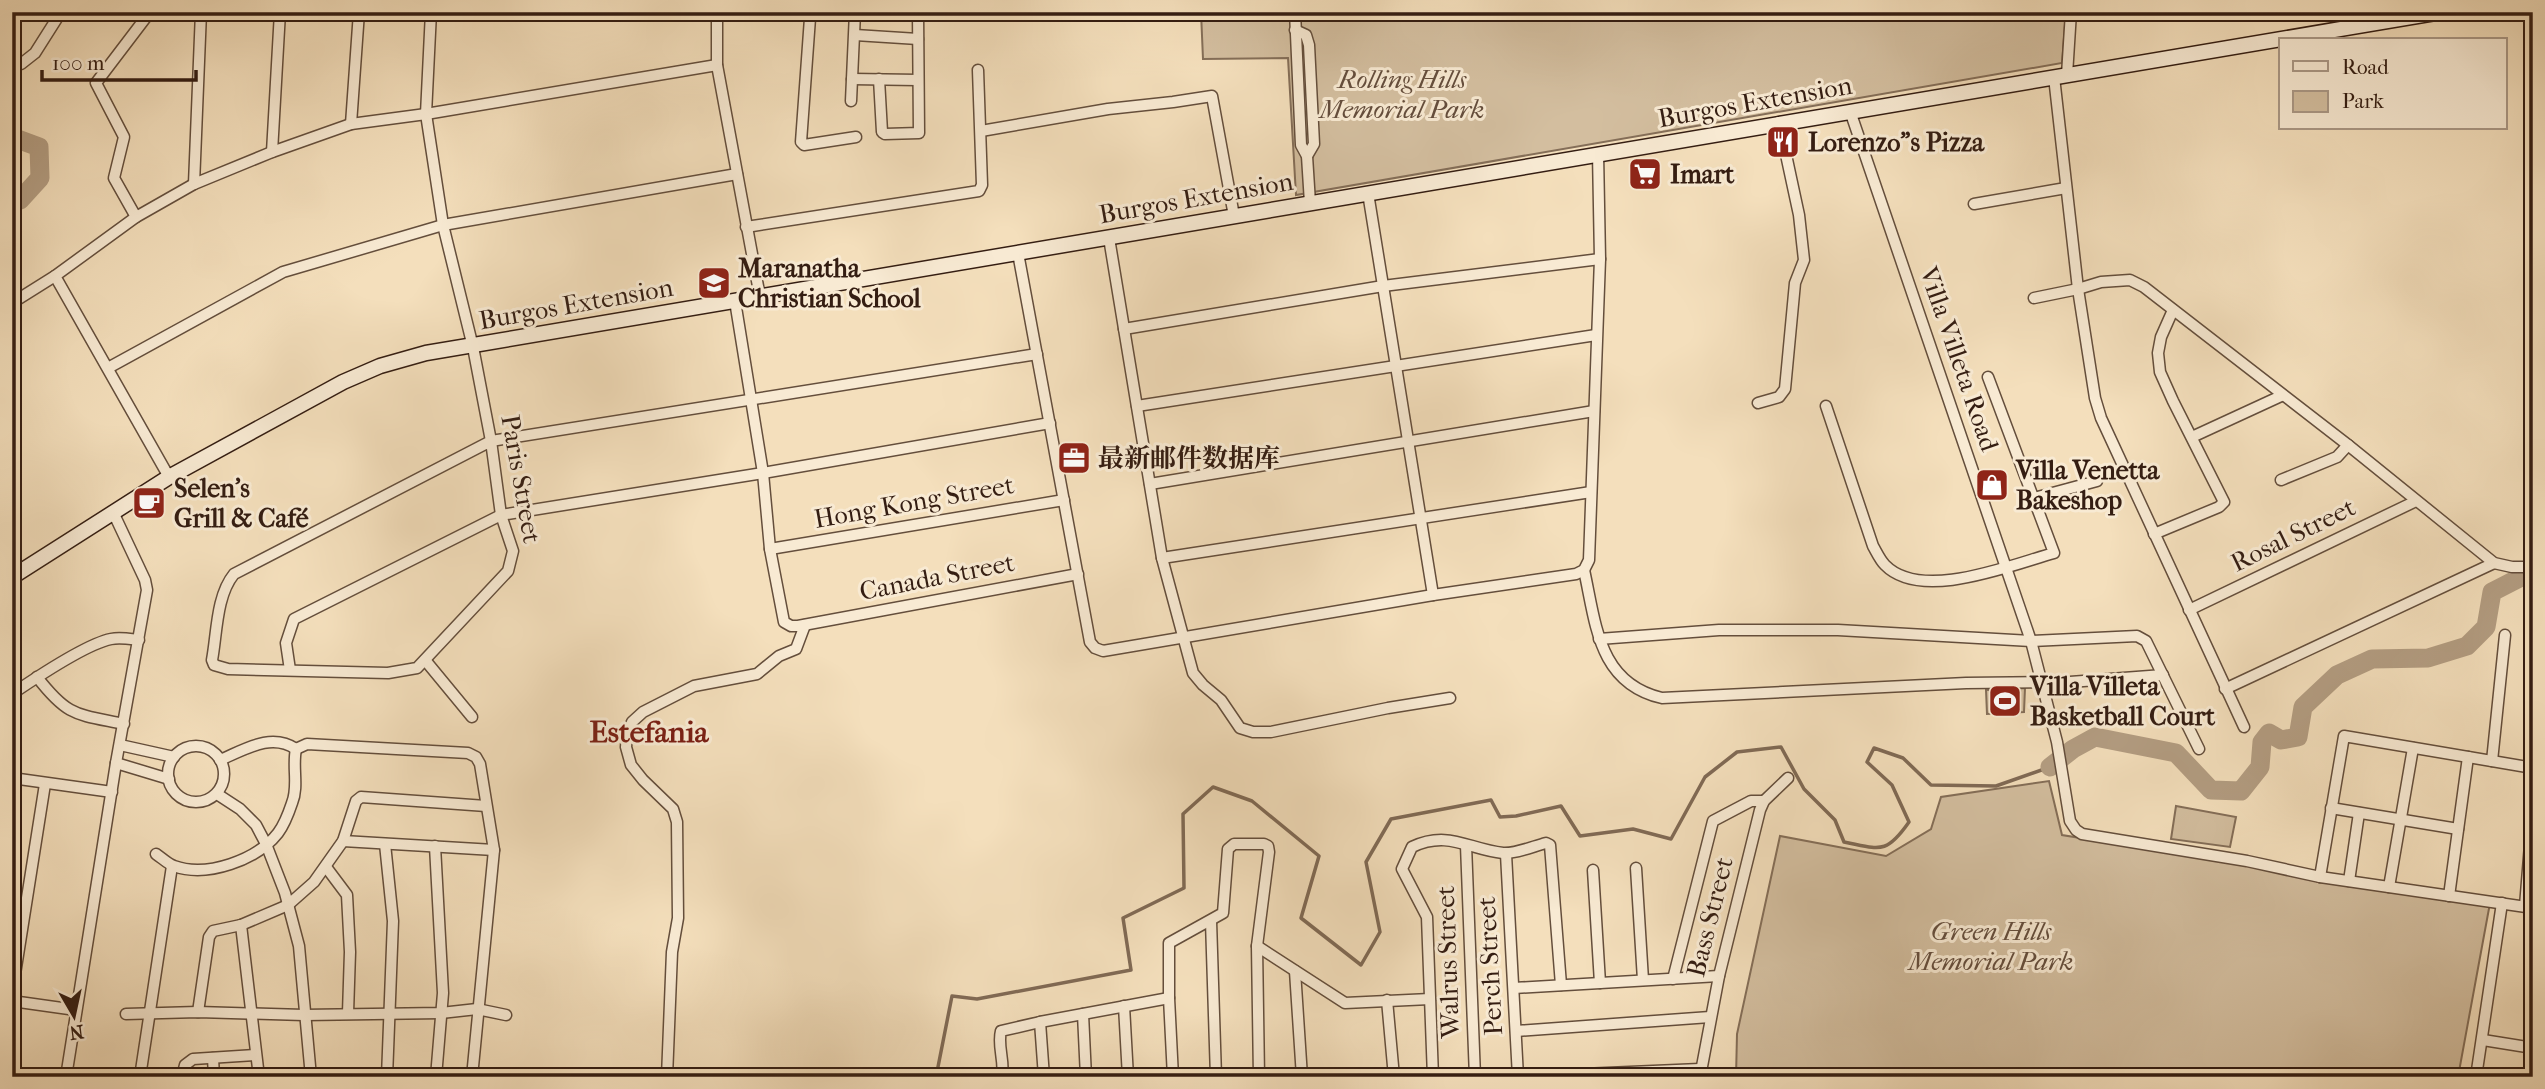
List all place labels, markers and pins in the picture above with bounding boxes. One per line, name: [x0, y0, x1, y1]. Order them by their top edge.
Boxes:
restaurant icon: Lorenzo"s Pizza: [1764, 123, 1802, 161]
place label: Lorenzo"s Pizza: [1808, 127, 1985, 158]
supermarket icon: Imart: [1626, 155, 1664, 193]
place label: Imart: [1670, 159, 1735, 190]
place label: Maranatha Christian School: [738, 253, 922, 314]
school or university icon: Maranatha Christian School: [695, 264, 733, 302]
office icon: 最新邮件数据库: [1055, 439, 1093, 477]
place label: 最新邮件数据库: [1098, 443, 1280, 474]
place label: Villa Venetta Bakeshop: [2015, 455, 2160, 516]
shop icon: Villa Venetta Bakeshop: [1973, 466, 2011, 504]
place label: Selen's Grill & Café: [174, 473, 309, 534]
cafe icon: Selen's Grill & Café: [130, 484, 168, 522]
place label: Villa Villeta Basketball Court: [2029, 671, 2216, 732]
sports icon: Villa Villeta Basketball Court: [1986, 682, 2024, 720]

